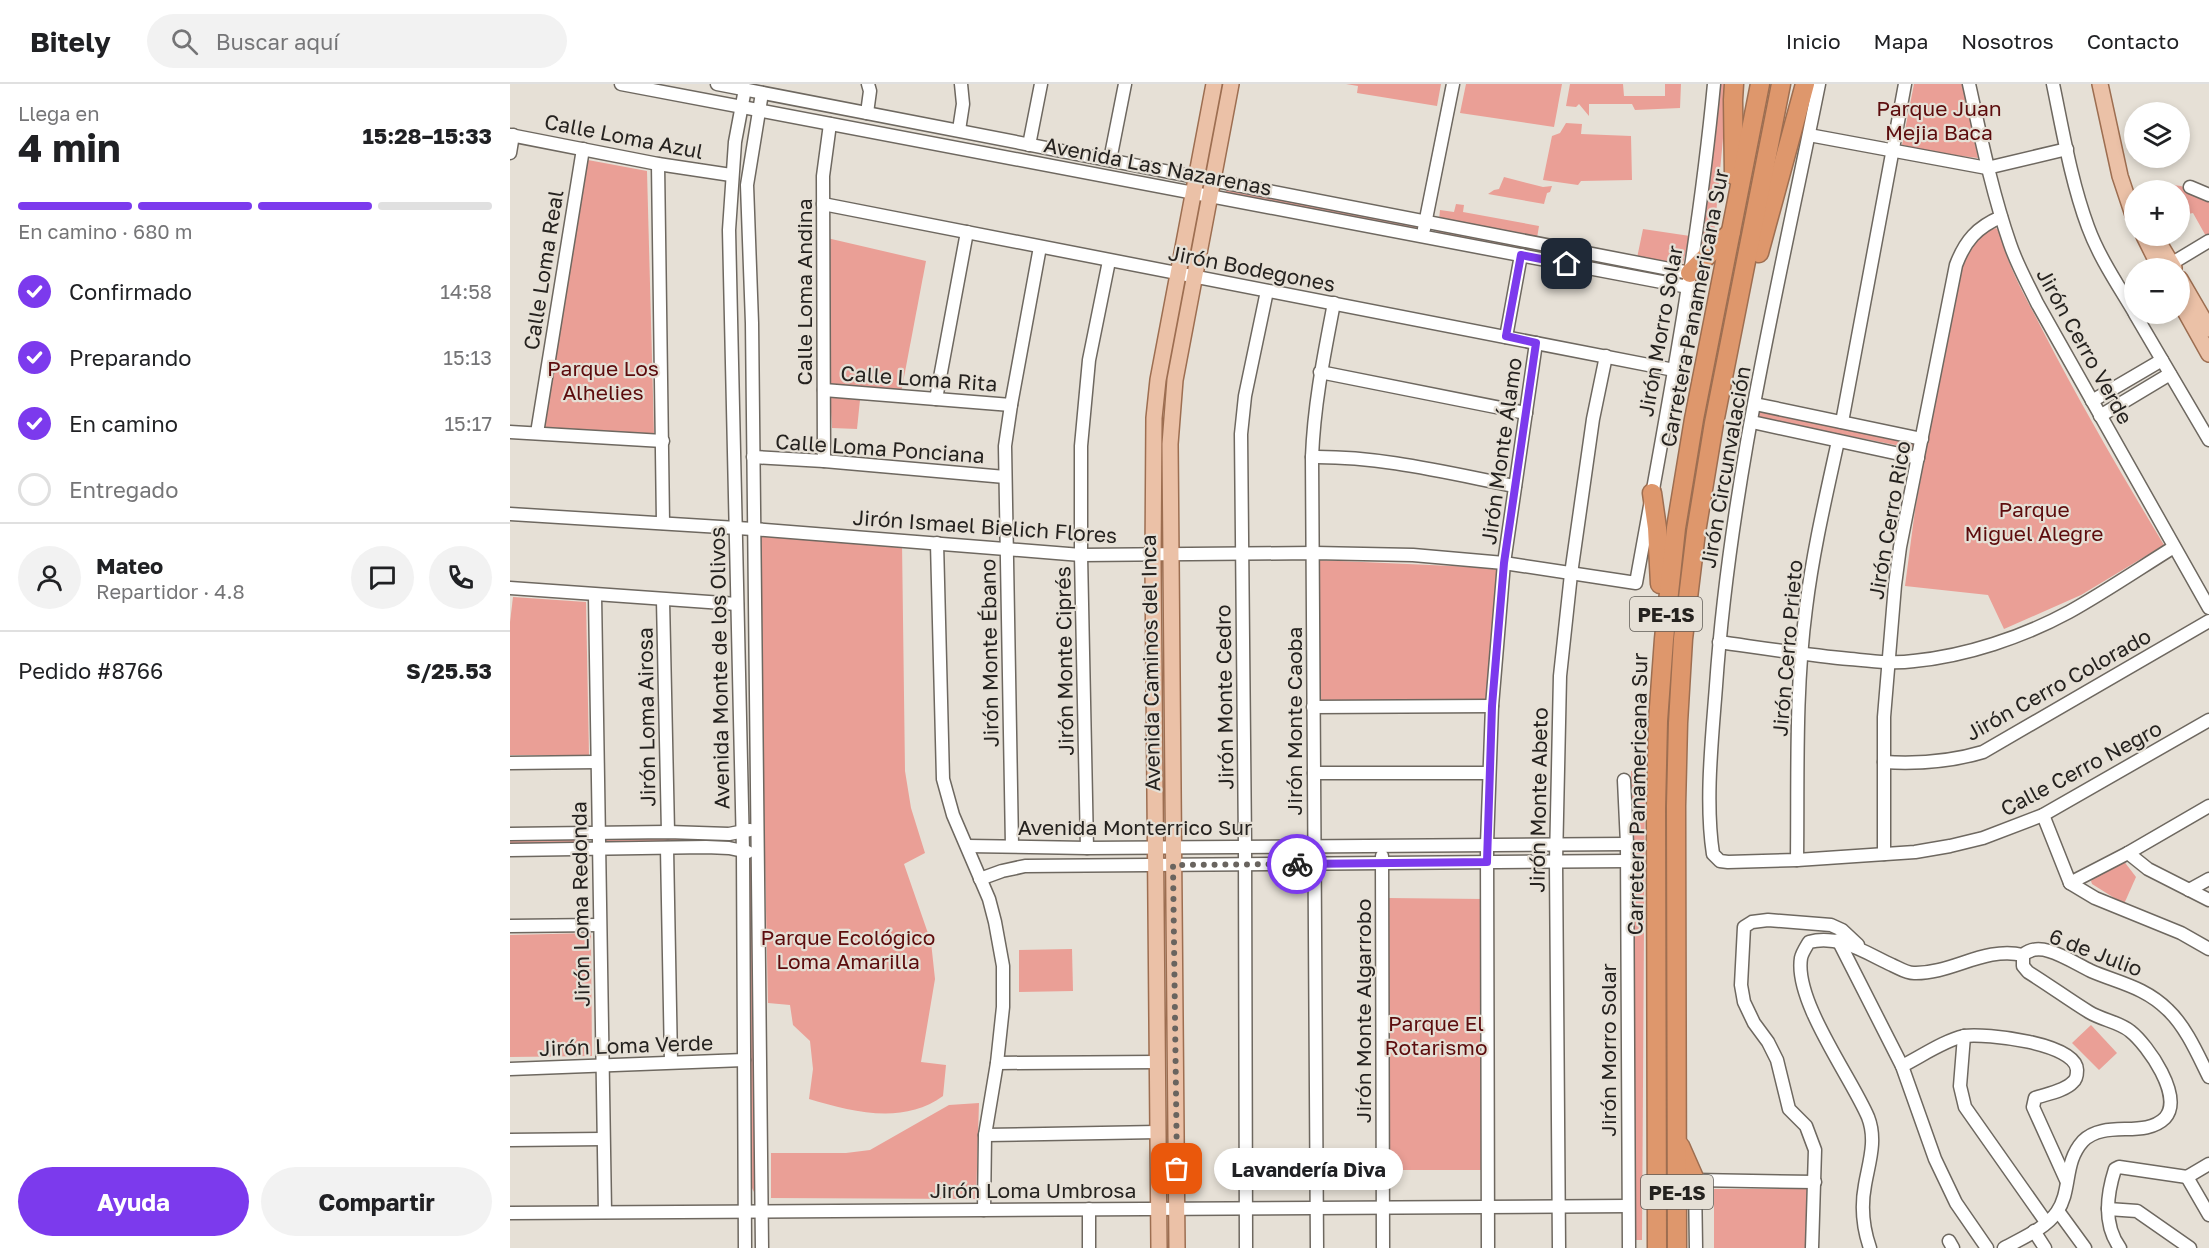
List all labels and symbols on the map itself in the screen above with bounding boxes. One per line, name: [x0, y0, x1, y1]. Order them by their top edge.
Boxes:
park label: Parque Juan Mejia Baca: [1876, 95, 2002, 145]
street label: Calle Loma Azul: [542, 108, 706, 164]
street label: Avenida Las Nazarenas: [1042, 131, 1274, 201]
street label: Carretera Panamericana Sur: [1654, 167, 1734, 449]
street label: Calle Loma Real: [518, 188, 568, 352]
street label: Calle Loma Andina: [791, 198, 817, 386]
pin: [1541, 238, 1592, 289]
street label: Jirón Bodegones: [1166, 239, 1338, 297]
street label: Jirón Morro Solar: [1632, 243, 1688, 419]
street label: Jirón Cerro Verde: [2031, 263, 2139, 429]
park label: Parque Los Alhelies: [547, 355, 659, 405]
street label: Jirón Monte Álamo: [1475, 356, 1527, 546]
street label: Calle Loma Rita: [840, 360, 998, 396]
street label: Jirón Circunvalación: [1694, 364, 1756, 570]
street label: Calle Loma Ponciana: [775, 428, 985, 468]
street label: Jirón Cerro Rico: [1862, 439, 1916, 601]
park label: Parque Miguel Alegre: [1965, 496, 2103, 546]
street label: Jirón Ismael Bielich Flores: [852, 504, 1118, 548]
street label: Avenida Monte de los Olivos: [704, 526, 734, 810]
street label: Avenida Caminos del Inca: [1135, 534, 1165, 792]
street label: Jirón Monte Ébano: [974, 559, 1004, 747]
street label: Jirón Cerro Prieto: [1766, 559, 1808, 737]
street label: Jirón Monte Ciprés: [1049, 566, 1079, 756]
road number: PE-1S: [1630, 597, 1702, 631]
street label: Jirón Monte Cedro: [1209, 604, 1239, 790]
street label: Jirón Cerro Colorado: [1961, 622, 2155, 746]
street label: Jirón Loma Airosa: [631, 627, 661, 807]
street label: Jirón Monte Caoba: [1281, 627, 1307, 815]
street label: Carretera Panamericana Sur: [1622, 652, 1652, 936]
street label: Jirón Monte Abeto: [1523, 707, 1553, 893]
street label: Calle Cerro Negro: [1996, 715, 2166, 821]
street label: Jirón Loma Redonda: [565, 801, 595, 1007]
street label: Avenida Monterrico Sur: [1018, 814, 1252, 840]
courier: [1267, 834, 1327, 894]
street label: Jirón Monte Algarrobo: [1350, 899, 1376, 1123]
street label: 6 de Julio: [2046, 922, 2146, 982]
park label: Parque Ecológico Loma Amarilla: [761, 924, 935, 974]
street label: Jirón Morro Solar: [1595, 963, 1621, 1137]
park label: Parque El Rotarismo: [1384, 1010, 1488, 1060]
street label: Jirón Loma Verde: [539, 1029, 713, 1061]
pin: [1151, 1143, 1202, 1194]
callout: Lavandería Diva: [1213, 1148, 1402, 1190]
road number: PE-1S: [1641, 1175, 1713, 1209]
street label: Jirón Loma Umbrosa: [930, 1177, 1136, 1203]

